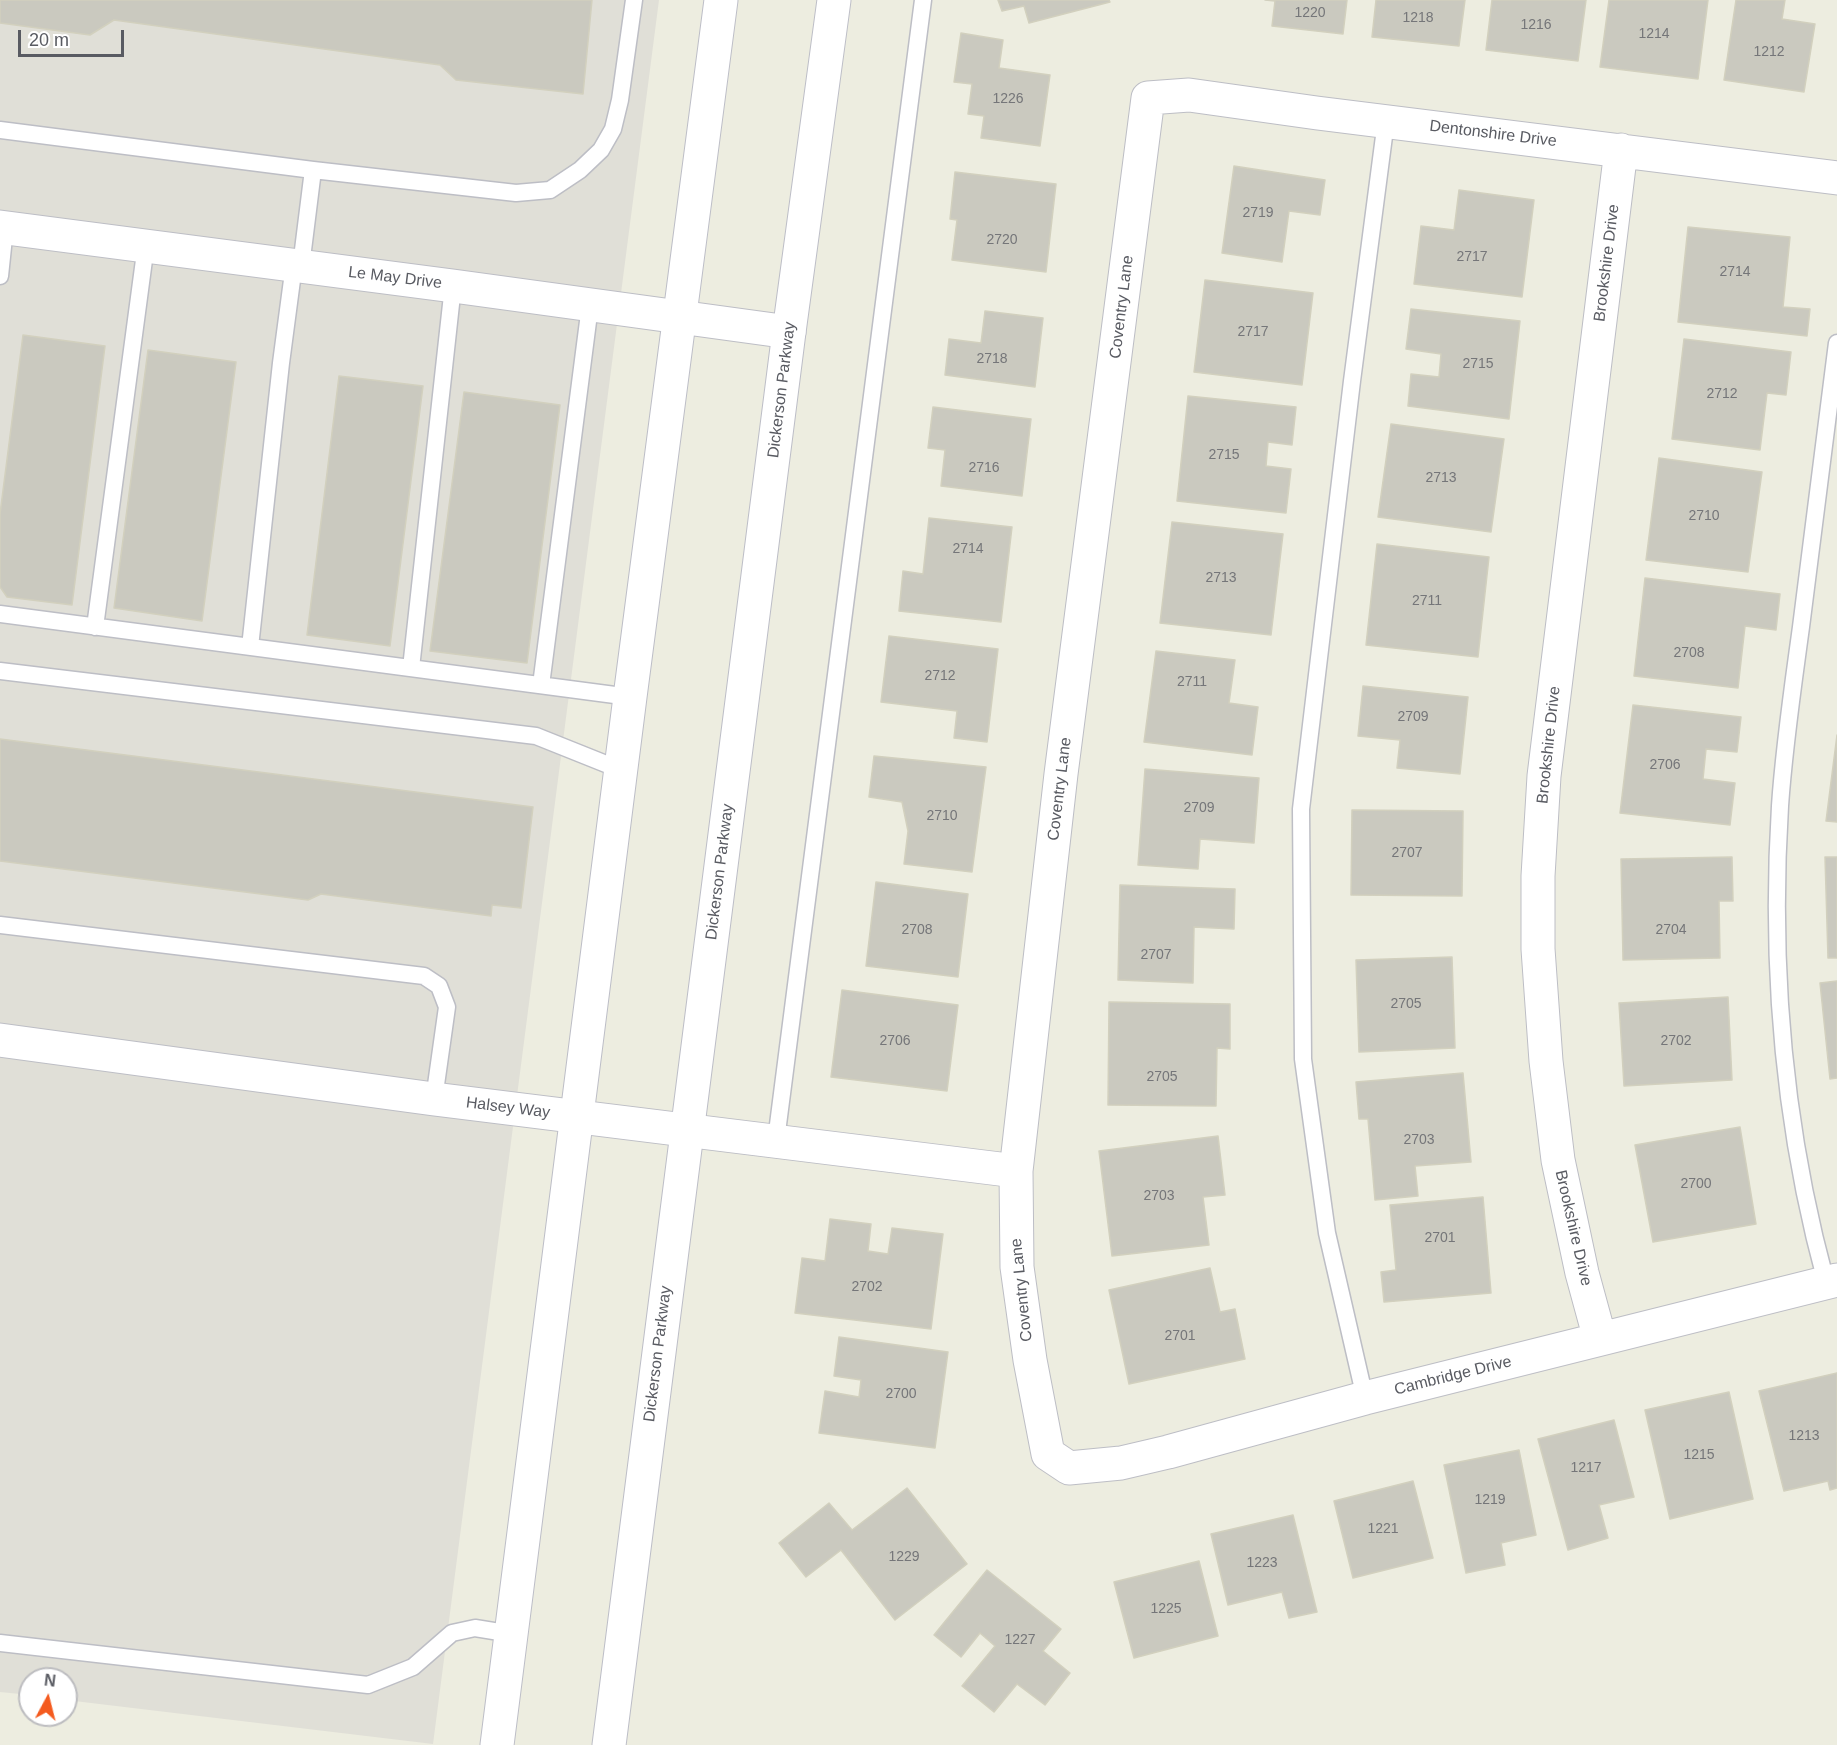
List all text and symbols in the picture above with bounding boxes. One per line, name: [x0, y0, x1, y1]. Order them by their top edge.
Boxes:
house number: 1220: [1294, 5, 1326, 21]
house number: 1218: [1402, 10, 1434, 26]
house number: 1216: [1520, 17, 1552, 33]
scale bar: [21, 18, 128, 56]
house number: 1214: [1638, 26, 1670, 42]
text: 20 m: [29, 30, 69, 50]
house number: 1212: [1753, 44, 1785, 60]
house number: 1226: [992, 91, 1024, 107]
street label: Dentonshire Drive: [1428, 117, 1558, 151]
street label: Brookshire Drive: [1590, 203, 1624, 323]
house number: 2719: [1242, 205, 1274, 221]
house number: 2720: [986, 232, 1018, 248]
house number: 2717: [1456, 249, 1488, 265]
street label: Coventry Lane: [1106, 254, 1138, 360]
street label: Le May Drive: [347, 263, 443, 293]
house number: 2714: [1719, 264, 1751, 280]
street label: Dickerson Parkway: [764, 321, 800, 459]
house number: 2717: [1237, 324, 1269, 340]
house number: 2718: [976, 351, 1008, 367]
house number: 2715: [1462, 356, 1494, 372]
house number: 2712: [1706, 386, 1738, 402]
house number: 2715: [1208, 447, 1240, 463]
house number: 2716: [968, 460, 1000, 476]
house number: 2713: [1425, 470, 1457, 486]
house number: 2710: [1688, 508, 1720, 524]
house number: 2714: [952, 541, 984, 557]
house number: 2713: [1205, 570, 1237, 586]
house number: 2711: [1412, 593, 1442, 609]
house number: 2708: [1673, 645, 1705, 661]
house number: 2712: [924, 668, 956, 684]
house number: 2711: [1177, 674, 1207, 690]
street label: Brookshire Drive: [1533, 685, 1565, 805]
house number: 2709: [1397, 709, 1429, 725]
street label: Coventry Lane: [1044, 736, 1076, 842]
house number: 2706: [1649, 757, 1681, 773]
house number: 2709: [1183, 800, 1215, 816]
street label: Dickerson Parkway: [702, 803, 738, 941]
house number: 2710: [926, 808, 958, 824]
house number: 2707: [1391, 845, 1423, 861]
house number: 2708: [901, 922, 933, 938]
house number: 2704: [1655, 922, 1687, 938]
house number: 2707: [1140, 947, 1172, 963]
house number: 2705: [1390, 996, 1422, 1012]
house number: 2706: [879, 1033, 911, 1049]
house number: 2702: [1660, 1033, 1692, 1049]
house number: 2705: [1146, 1069, 1178, 1085]
street label: Halsey Way: [465, 1093, 551, 1123]
house number: 2703: [1403, 1132, 1435, 1148]
street label: Brookshire Drive: [1550, 1168, 1596, 1288]
house number: 2700: [1680, 1176, 1712, 1192]
house number: 2703: [1143, 1188, 1175, 1204]
house number: 2701: [1424, 1230, 1456, 1246]
street label: Coventry Lane: [1007, 1237, 1037, 1343]
house number: 2702: [851, 1279, 883, 1295]
street label: Dickerson Parkway: [640, 1285, 676, 1423]
house number: 2701: [1164, 1328, 1196, 1344]
street label: Cambridge Drive: [1392, 1352, 1514, 1400]
house number: 2700: [885, 1386, 917, 1402]
house number: 1213: [1788, 1428, 1820, 1444]
house number: 1215: [1683, 1447, 1715, 1463]
house number: 1217: [1570, 1460, 1602, 1476]
house number: 1219: [1474, 1492, 1506, 1508]
house number: 1221: [1367, 1521, 1399, 1537]
house number: 1229: [888, 1549, 920, 1565]
house number: 1223: [1246, 1555, 1278, 1571]
house number: 1225: [1150, 1601, 1182, 1617]
house number: 1227: [1004, 1632, 1036, 1648]
north arrow: [18, 1667, 78, 1727]
text: N: [43, 1671, 57, 1690]

